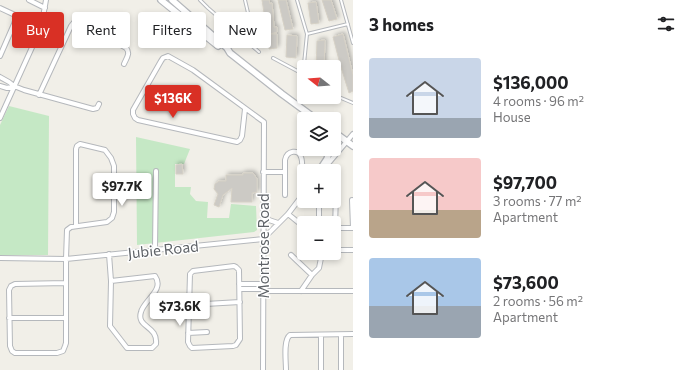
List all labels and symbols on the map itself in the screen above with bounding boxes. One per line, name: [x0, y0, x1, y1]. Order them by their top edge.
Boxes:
north arrow: [297, 60, 341, 104]
pin: $136K: [145, 85, 201, 119]
pin: $97.7K: [89, 173, 155, 207]
street label: Montrose Road: [254, 193, 272, 299]
street label: Jubie Road: [127, 236, 199, 262]
pin: $73.6K: [147, 293, 213, 327]

